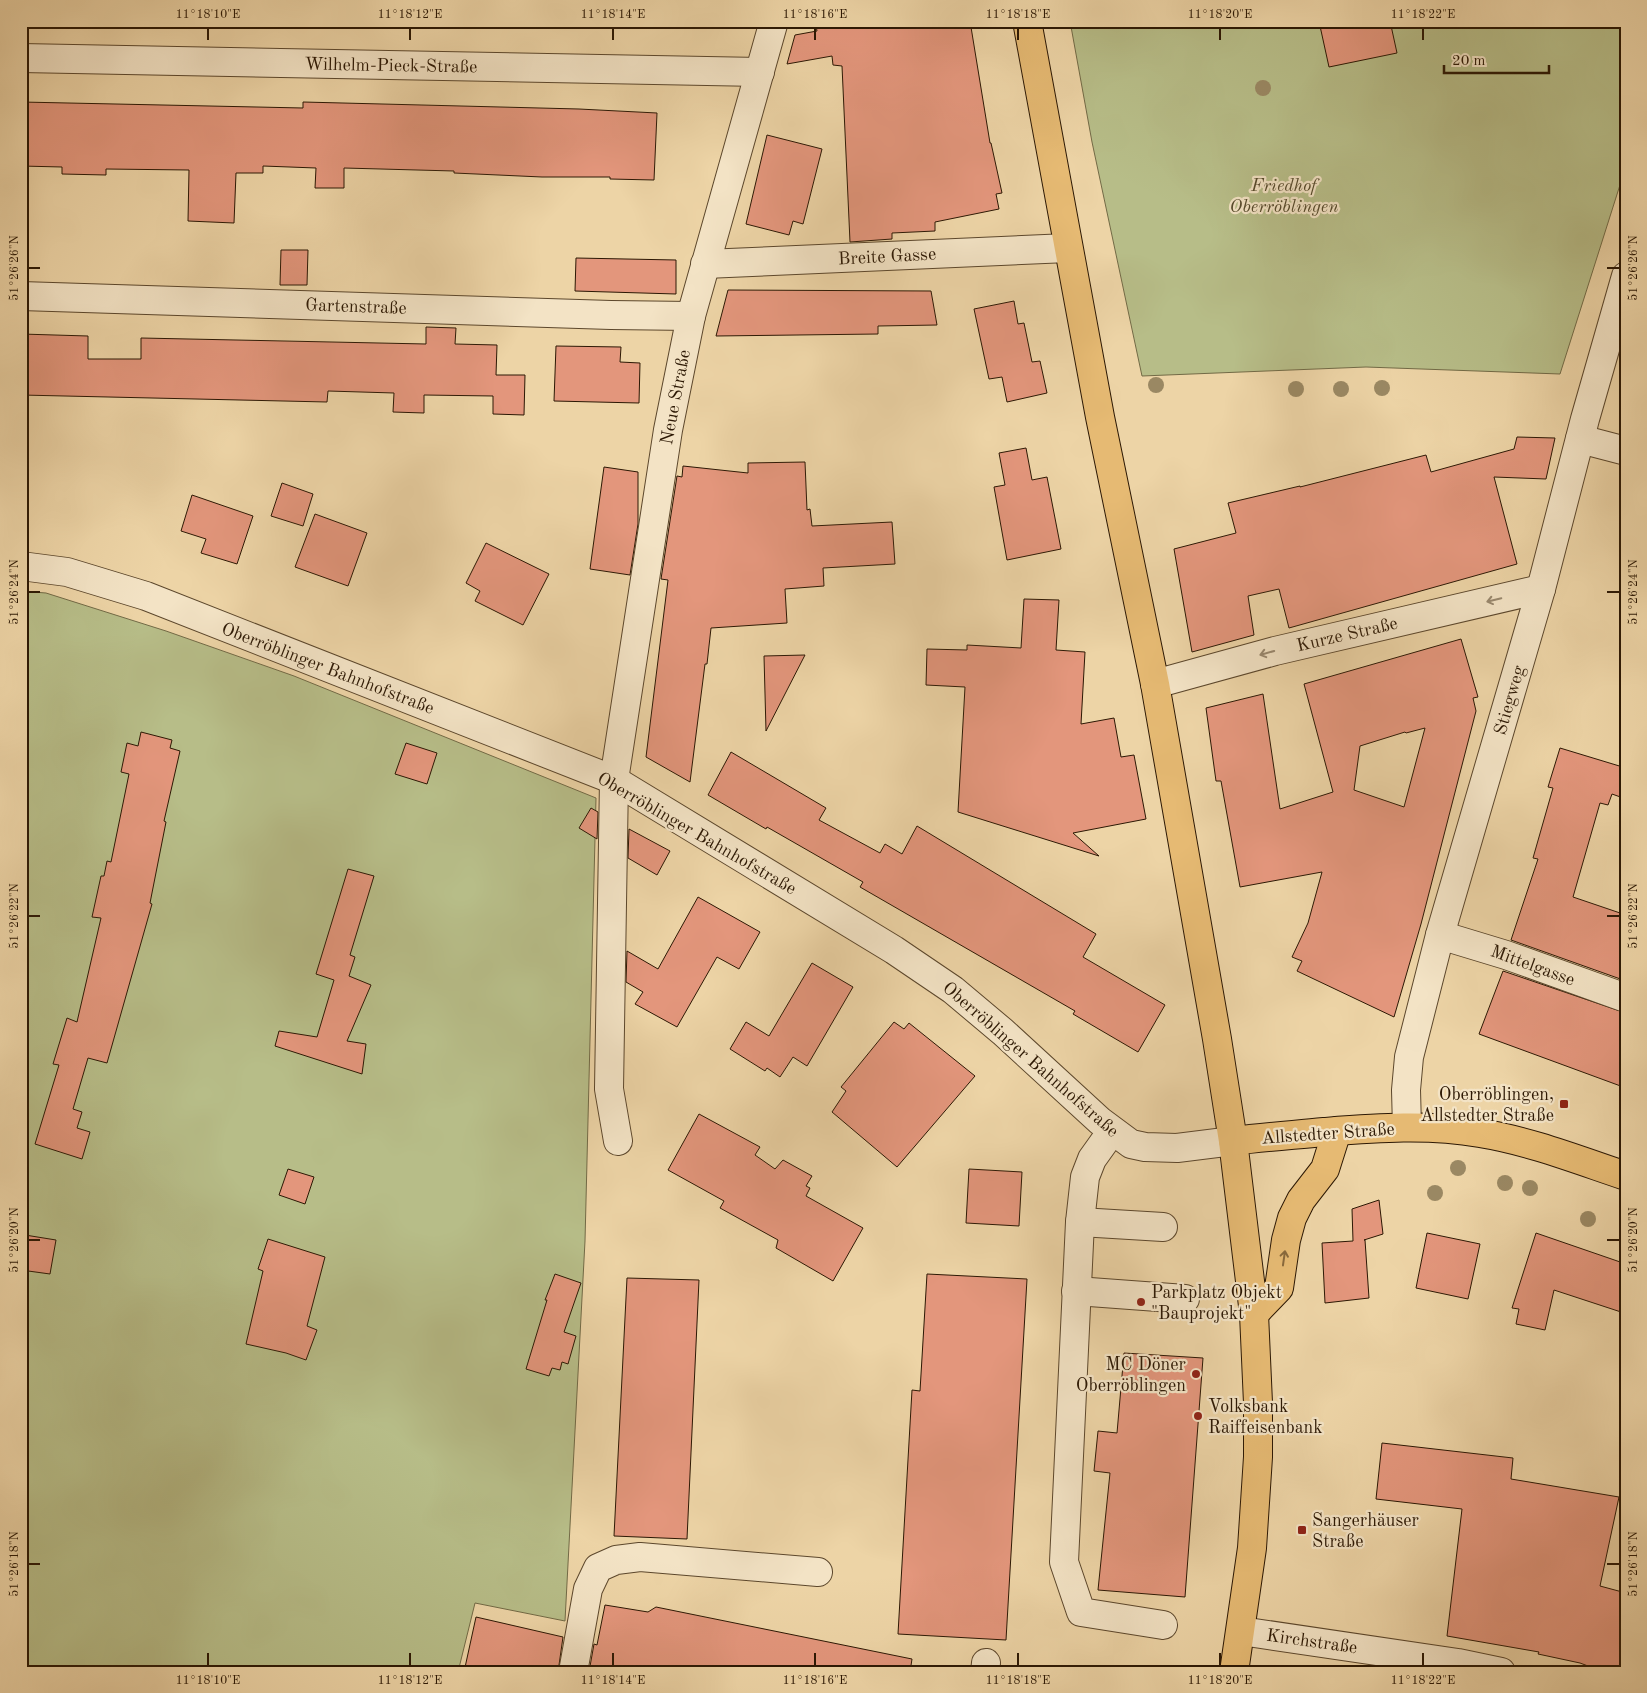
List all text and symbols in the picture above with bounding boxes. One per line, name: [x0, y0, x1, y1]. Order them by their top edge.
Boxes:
text: 11°18'10"E: [176, 9, 240, 21]
text: 11°18'12"E: [378, 9, 442, 21]
text: 11°18'14"E: [581, 9, 645, 21]
text: 11°18'16"E: [783, 9, 847, 21]
text: 11°18'18"E: [986, 9, 1050, 21]
text: 11°18'20"E: [1188, 9, 1252, 21]
text: 11°18'22"E: [1391, 9, 1455, 21]
scale bar: [1444, 42, 1550, 74]
text: 20 m: [1452, 54, 1486, 69]
street label: Wilhelm-Pieck-Straße: [304, 55, 478, 77]
park label: Friedhof Oberröblingen: [1229, 177, 1339, 216]
text: 51°26'26"N: [8, 235, 21, 301]
text: 51°26'26"N: [1627, 235, 1640, 301]
street label: Breite Gasse: [837, 245, 937, 269]
street label: Gartenstraße: [305, 296, 407, 318]
street label: Neue Straße: [658, 348, 694, 446]
text: 51°26'24"N: [8, 559, 21, 625]
text: 51°26'24"N: [1627, 559, 1640, 625]
one-way arrow: [1486, 596, 1502, 605]
street label: Kurze Straße: [1295, 615, 1400, 655]
street label: Oberröblinger Bahnhofstraße: [219, 620, 437, 718]
one-way arrow: [1260, 648, 1276, 658]
street label: Stiegweg: [1491, 663, 1529, 737]
street label: Oberröblinger Bahnhofstraße: [594, 769, 799, 898]
text: 51°26'22"N: [8, 883, 21, 949]
text: 51°26'22"N: [1627, 883, 1640, 949]
street label: Mittelgasse: [1488, 942, 1577, 989]
street label: Oberröblinger Bahnhofstraße: [939, 979, 1122, 1141]
place label: Oberröblingen, Allstedter Straße: [1420, 1086, 1554, 1125]
marker: Oberröblingen, Allstedter Straße: [1558, 1098, 1570, 1110]
street label: Allstedter Straße: [1261, 1120, 1395, 1148]
text: 51°26'20"N: [8, 1207, 21, 1273]
text: 51°26'20"N: [1627, 1207, 1640, 1273]
one-way arrow: [1279, 1250, 1289, 1266]
place label: Parkplatz Objekt "Bauprojekt": [1151, 1284, 1282, 1323]
marker: Parkplatz Objekt "Bauprojekt": [1135, 1296, 1147, 1308]
place label: MC Döner Oberröblingen: [1076, 1356, 1187, 1395]
marker: MC Döner Oberröblingen: [1190, 1368, 1202, 1380]
place label: Volksbank Raiffeisenbank: [1208, 1398, 1323, 1437]
marker: Volksbank Raiffeisenbank: [1192, 1410, 1204, 1422]
place label: Sangerhäuser Straße: [1312, 1512, 1420, 1551]
marker: Sangerhäuser Straße: [1296, 1524, 1308, 1536]
text: 51°26'18"N: [8, 1531, 21, 1597]
text: 51°26'18"N: [1627, 1531, 1640, 1597]
street label: Kirchstraße: [1265, 1627, 1358, 1657]
text: 11°18'10"E: [176, 1675, 240, 1687]
text: 11°18'12"E: [378, 1675, 442, 1687]
text: 11°18'14"E: [581, 1675, 645, 1687]
text: 11°18'16"E: [783, 1675, 847, 1687]
text: 11°18'18"E: [986, 1675, 1050, 1687]
text: 11°18'20"E: [1188, 1675, 1252, 1687]
text: 11°18'22"E: [1391, 1675, 1455, 1687]

